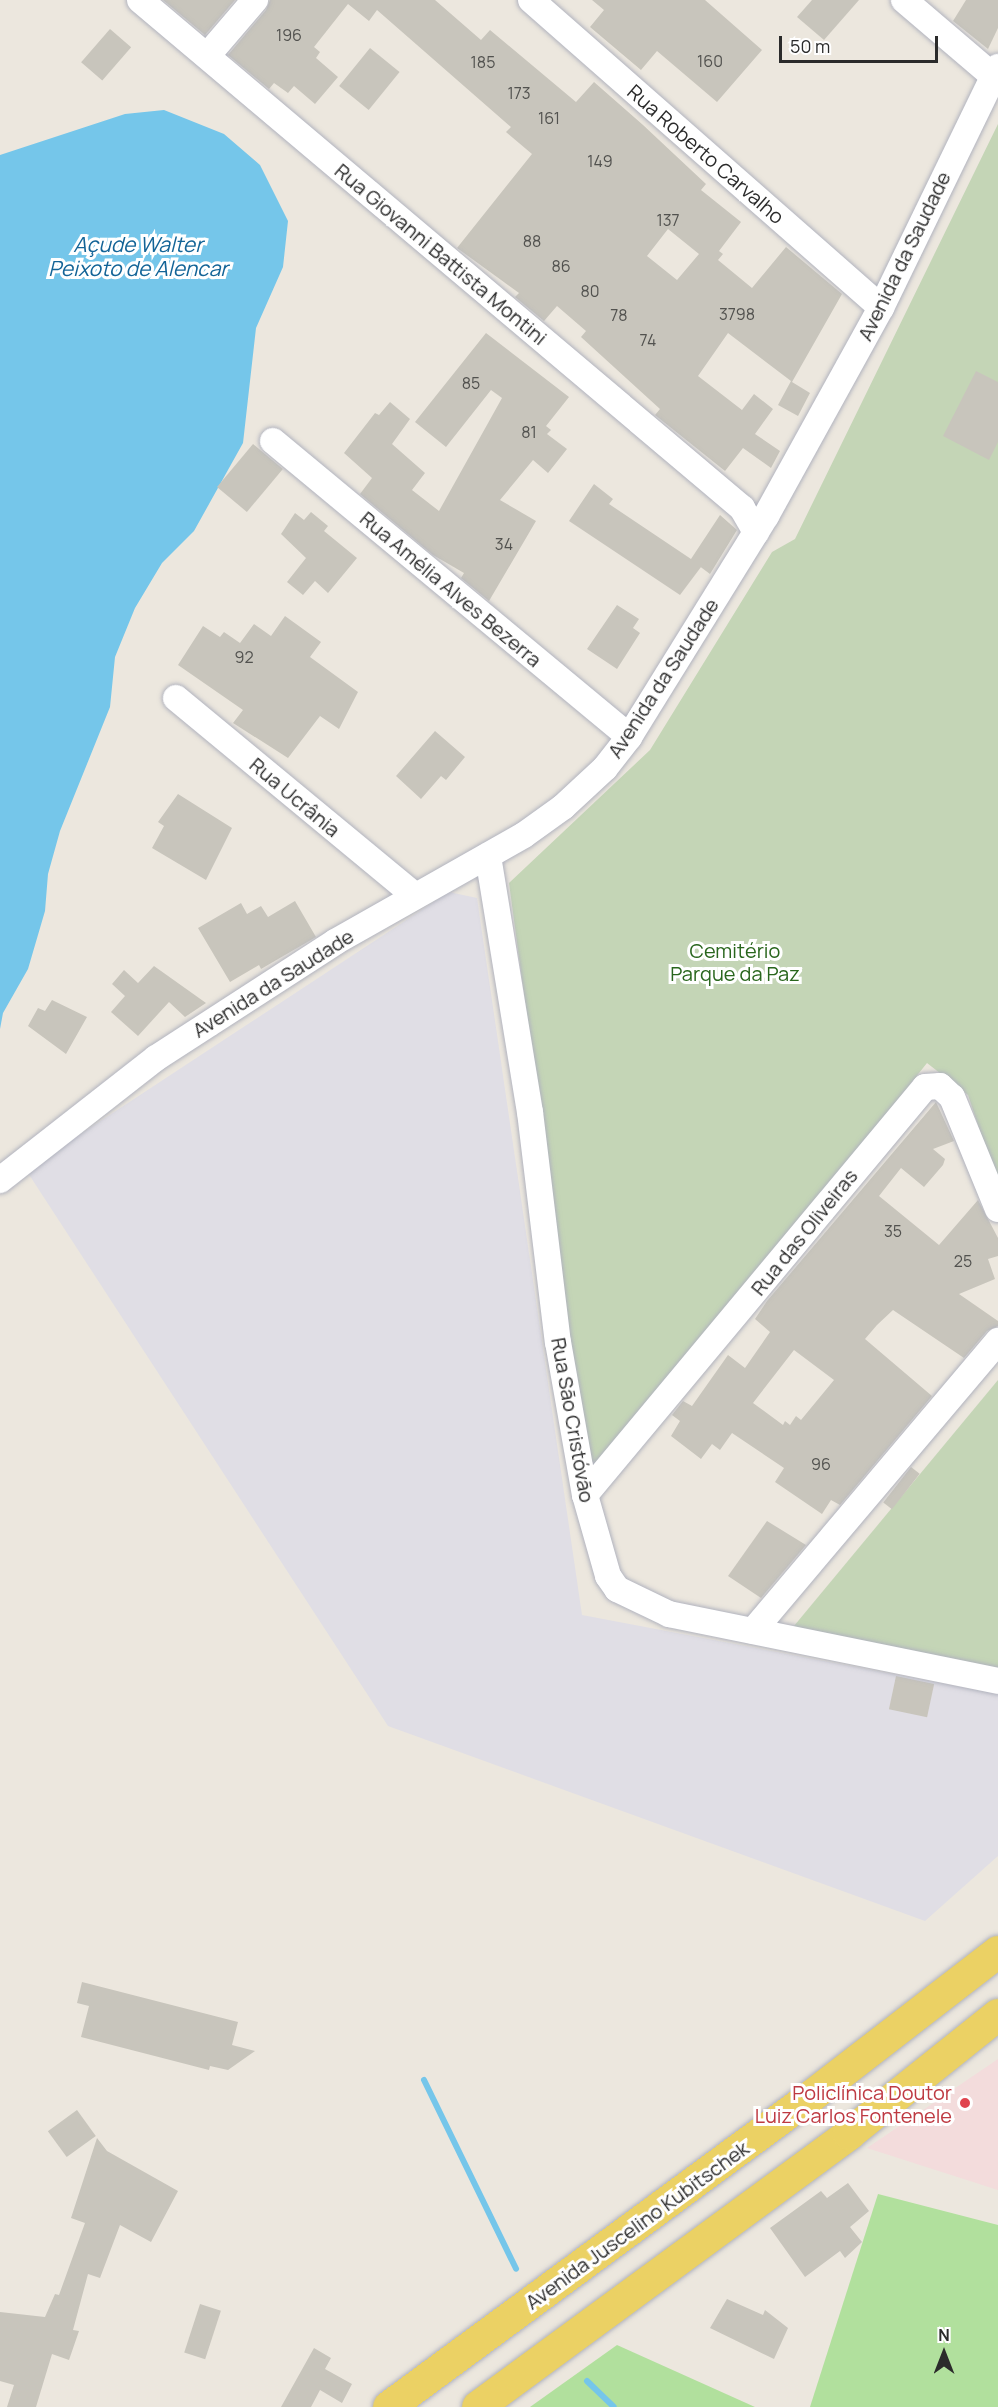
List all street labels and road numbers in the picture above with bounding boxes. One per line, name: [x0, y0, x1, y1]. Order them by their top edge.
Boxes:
street label: Rua Roberto Carvalho: [623, 79, 789, 229]
street label: Rua Giovanni Battista Montini: [330, 158, 552, 350]
street label: Avenida da Saudade: [853, 167, 955, 345]
street label: Rua Amélia Alves Bezerra: [355, 506, 547, 672]
street label: Avenida da Saudade: [602, 594, 724, 762]
street label: Rua Ucrânia: [245, 752, 345, 842]
street label: Avenida da Saudade: [188, 924, 358, 1042]
street label: Rua das Oliveiras: [746, 1164, 862, 1300]
street label: Rua São Cristóvão: [547, 1336, 599, 1504]
street label: Avenida Juscelino Kubitschek: [521, 2136, 753, 2314]

